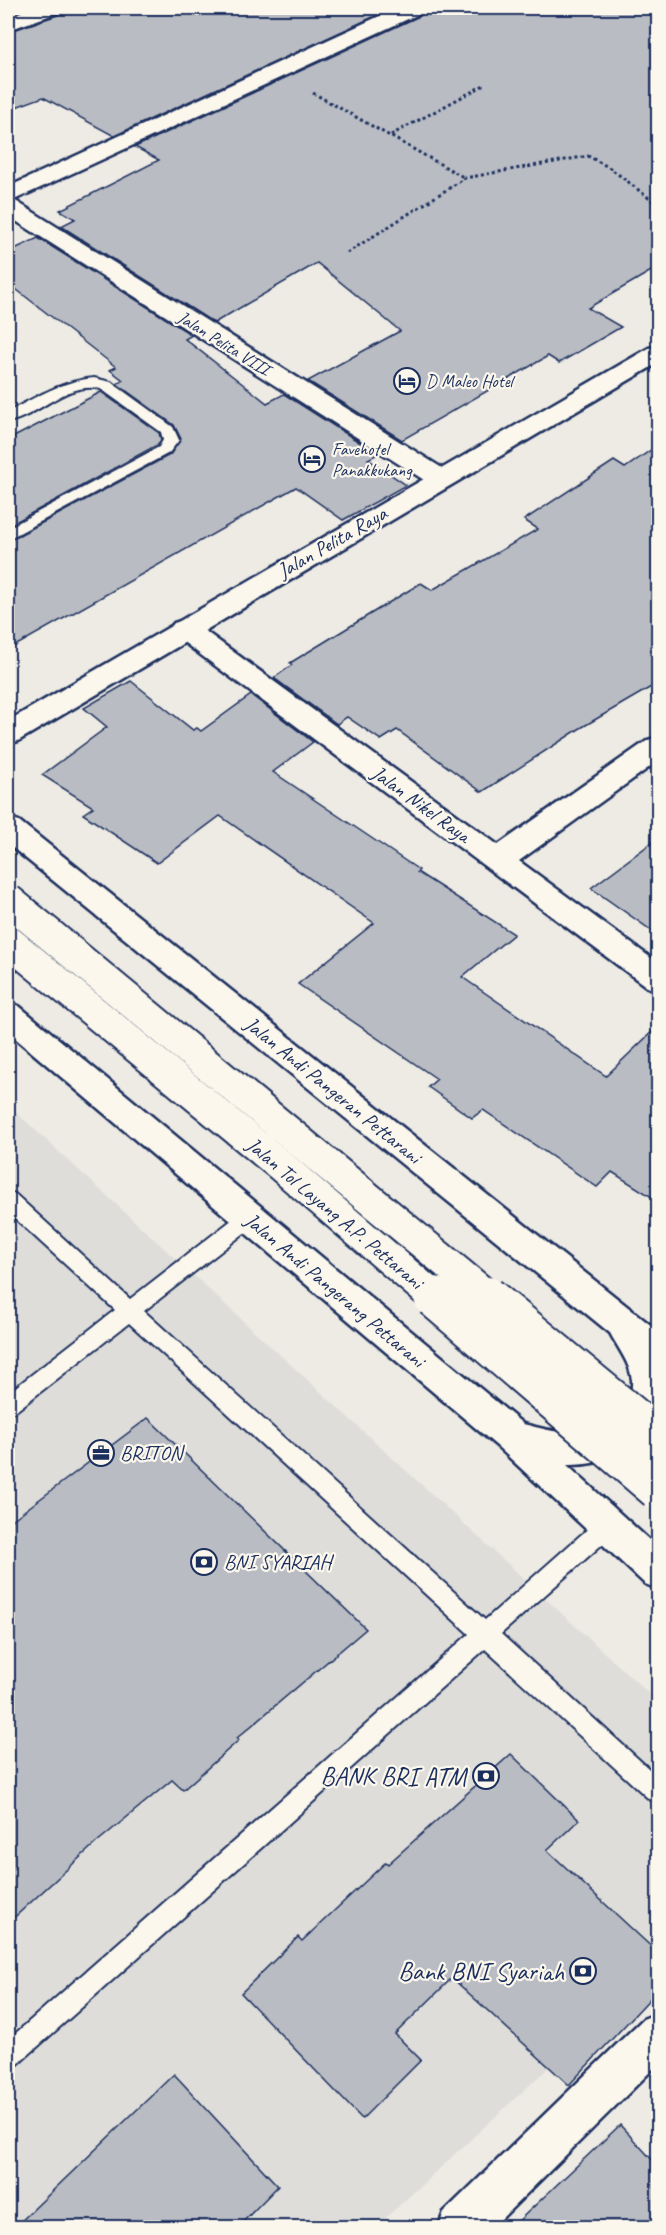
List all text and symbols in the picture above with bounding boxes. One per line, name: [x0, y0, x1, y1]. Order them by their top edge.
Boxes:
street label: Jalan Pelita VIII: [173, 305, 277, 382]
hotel icon: D Maleo Hotel: [392, 366, 422, 396]
place label: D Maleo Hotel: [426, 370, 516, 392]
place label: Favehotel Panakkukang: [332, 438, 413, 481]
hotel icon: Favehotel Panakkukang: [297, 444, 327, 474]
street label: Jalan Pelita Raya: [272, 499, 393, 584]
street label: Jalan Nikel Raya: [366, 759, 477, 850]
street label: Jalan Andi Pangeran Pettarani: [239, 1010, 429, 1171]
street label: Jalan Tol Layang A.P. Pettarani: [241, 1131, 431, 1296]
street label: Jalan Andi Pangerang Pettarani: [239, 1206, 433, 1375]
office icon: BRITON: [86, 1438, 116, 1468]
place label: BRITON: [120, 1440, 186, 1466]
bank icon: BNI SYARIAH: [189, 1547, 219, 1577]
place label: BNI SYARIAH: [224, 1549, 334, 1575]
place label: BANK BRI ATM: [321, 1760, 468, 1793]
bank icon: BANK BRI ATM: [471, 1761, 501, 1791]
place label: Bank BNI Syariah: [398, 1955, 565, 1988]
bank icon: Bank BNI Syariah: [568, 1956, 598, 1986]

